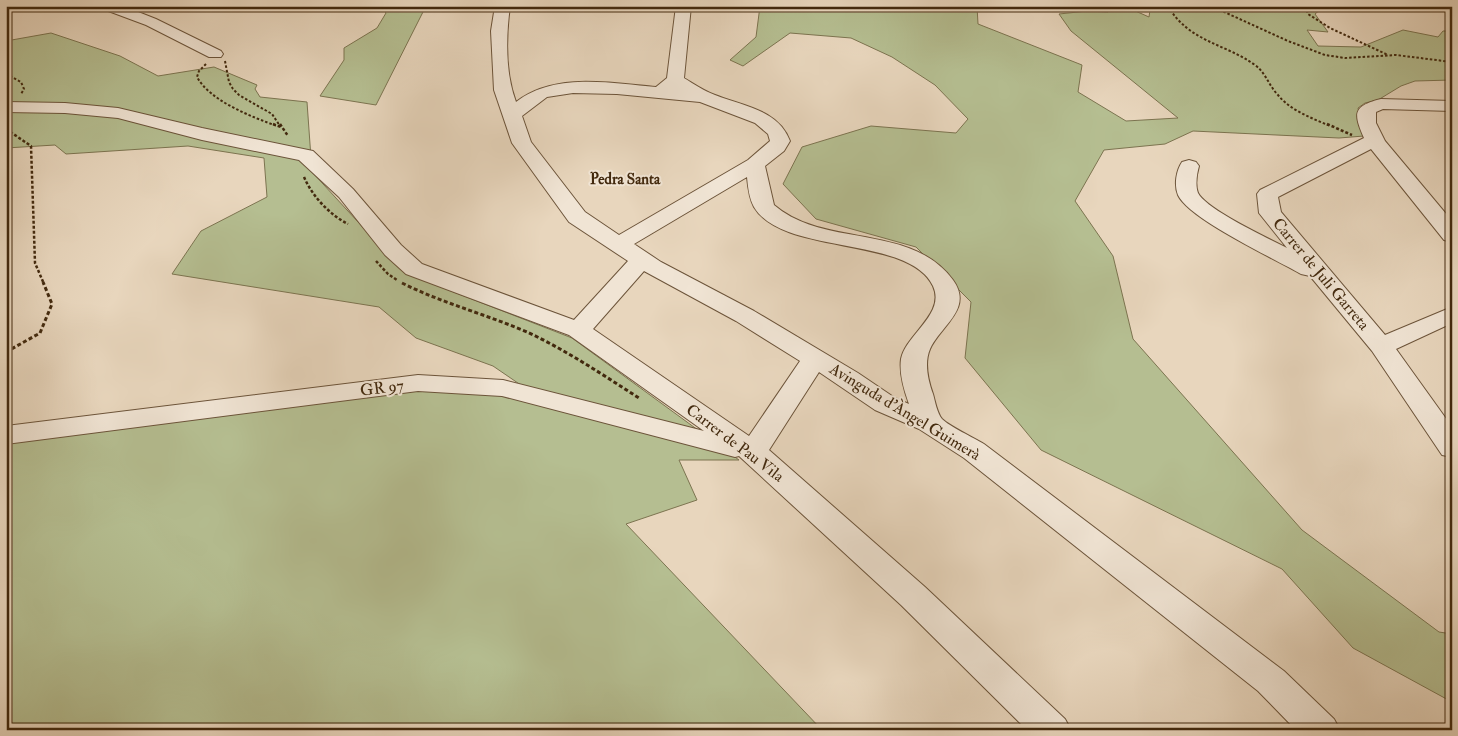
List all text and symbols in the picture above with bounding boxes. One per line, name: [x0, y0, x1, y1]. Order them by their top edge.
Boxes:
district label: Pedra Santa: [590, 170, 661, 189]
street label: Carrer de Juli Garreta: [1267, 214, 1374, 335]
street label: Avinguda d'Àngel Guimerà: [825, 358, 985, 465]
street label: GR 97: [359, 375, 406, 401]
street label: Carrer de Pau Vila: [682, 400, 788, 487]

